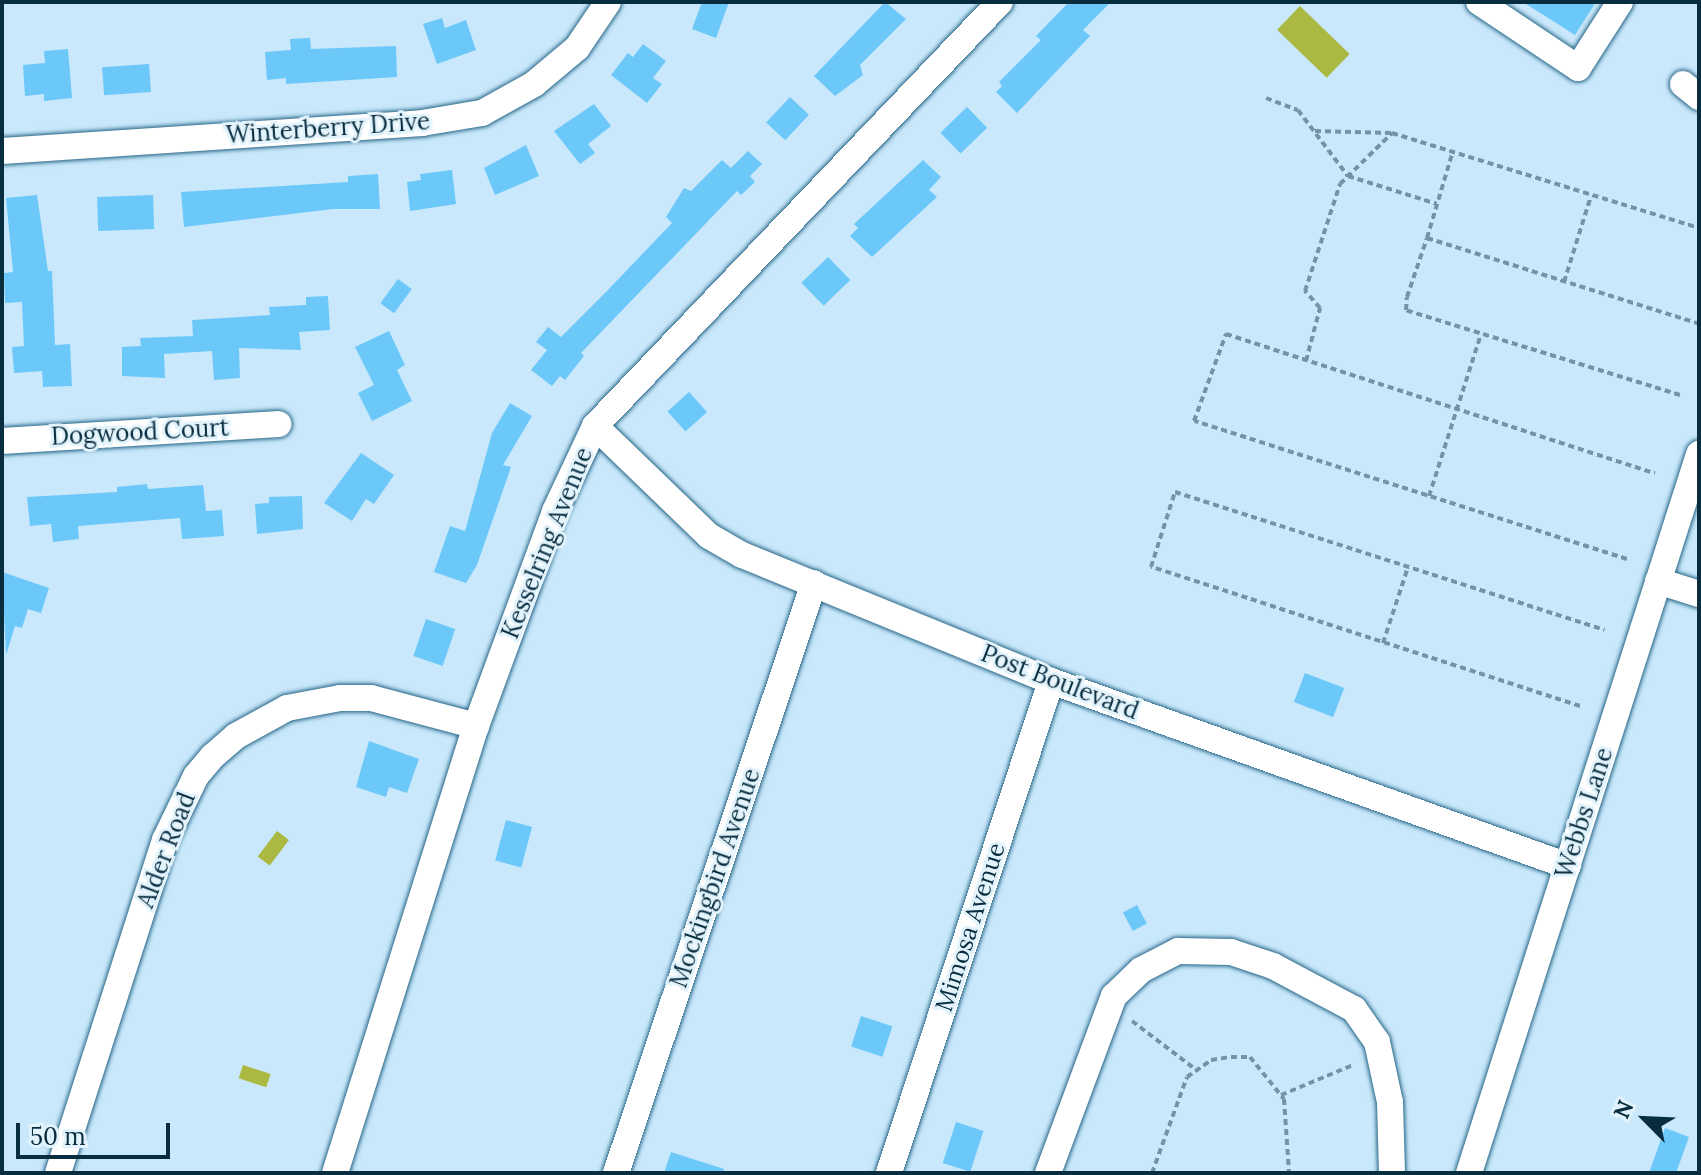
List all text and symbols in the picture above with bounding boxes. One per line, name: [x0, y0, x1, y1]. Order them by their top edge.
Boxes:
street label: Winterberry Drive: [225, 107, 431, 149]
street label: Dogwood Court: [50, 413, 230, 451]
street label: Kesselring Avenue: [496, 443, 598, 643]
street label: Post Boulevard: [977, 639, 1143, 725]
street label: Webbs Lane: [1549, 744, 1619, 882]
street label: Mockingbird Avenue: [664, 765, 766, 991]
street label: Alder Road: [131, 788, 201, 912]
street label: Mimosa Avenue: [929, 839, 1011, 1015]
north arrow: [1605, 1079, 1685, 1159]
text: N: [1607, 1096, 1639, 1123]
scale bar: [20, 1107, 174, 1157]
text: 50 m: [30, 1121, 86, 1152]

